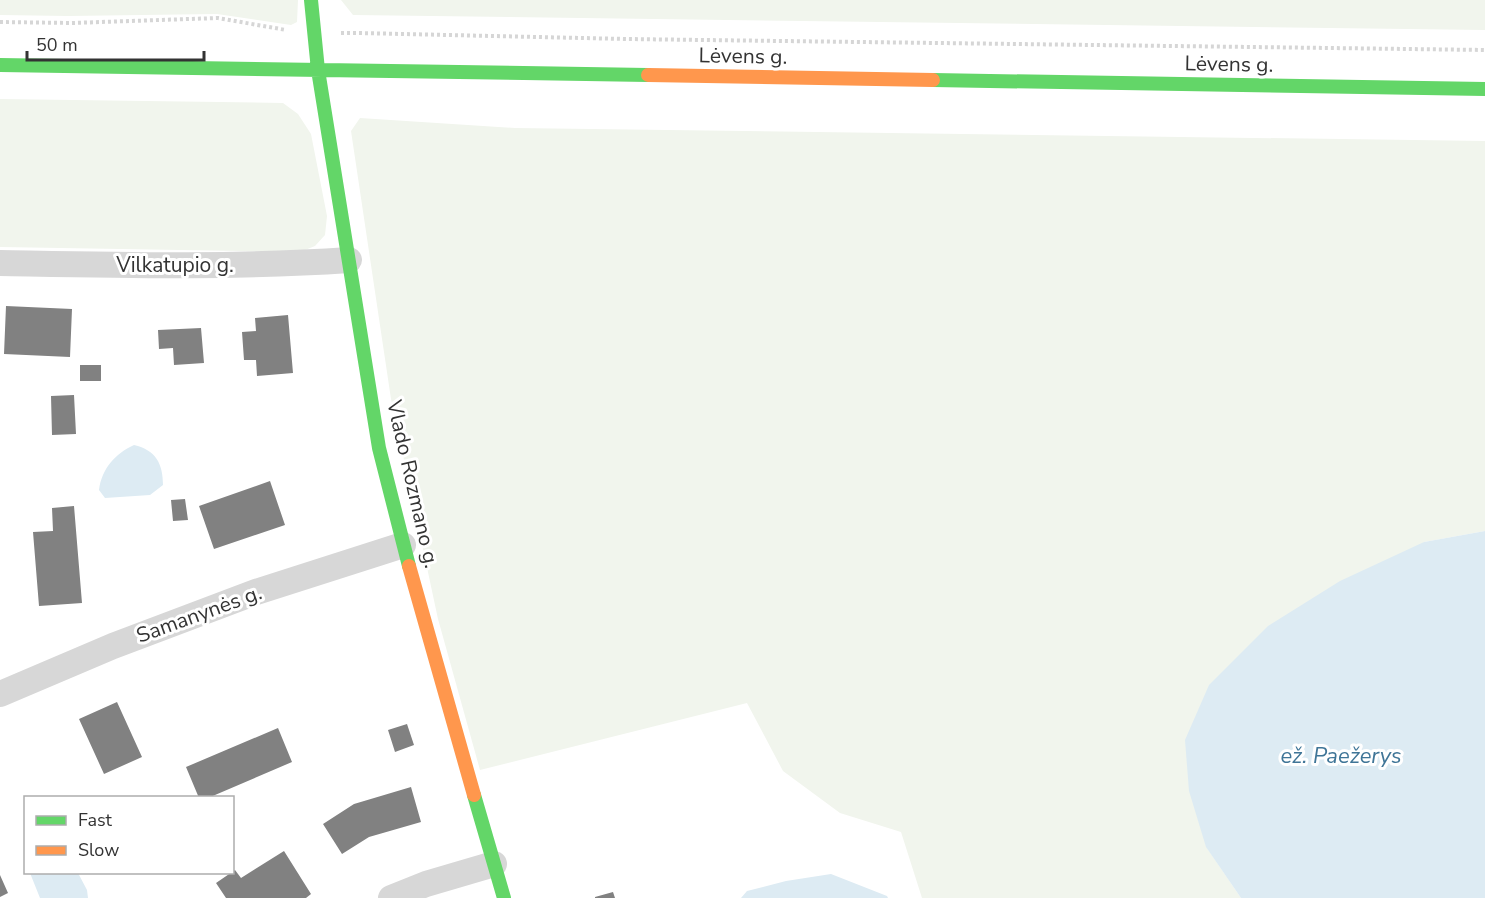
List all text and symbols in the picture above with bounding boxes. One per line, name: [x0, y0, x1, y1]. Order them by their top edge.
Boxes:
scale bar: [27, 24, 204, 62]
text: 50 m: [36, 33, 78, 57]
street label: Lėvens g.: [698, 41, 788, 71]
street label: Lėvens g.: [1184, 49, 1274, 79]
street label: Vilkatupio g.: [115, 251, 234, 279]
street label: Vlado Rozmano g.: [380, 396, 446, 571]
street label: Samanynės g.: [132, 578, 266, 650]
water label: ež. Paežerys: [1280, 741, 1402, 771]
legend: [24, 796, 234, 874]
text: Fast: [78, 808, 113, 832]
text: Slow: [78, 838, 119, 862]

